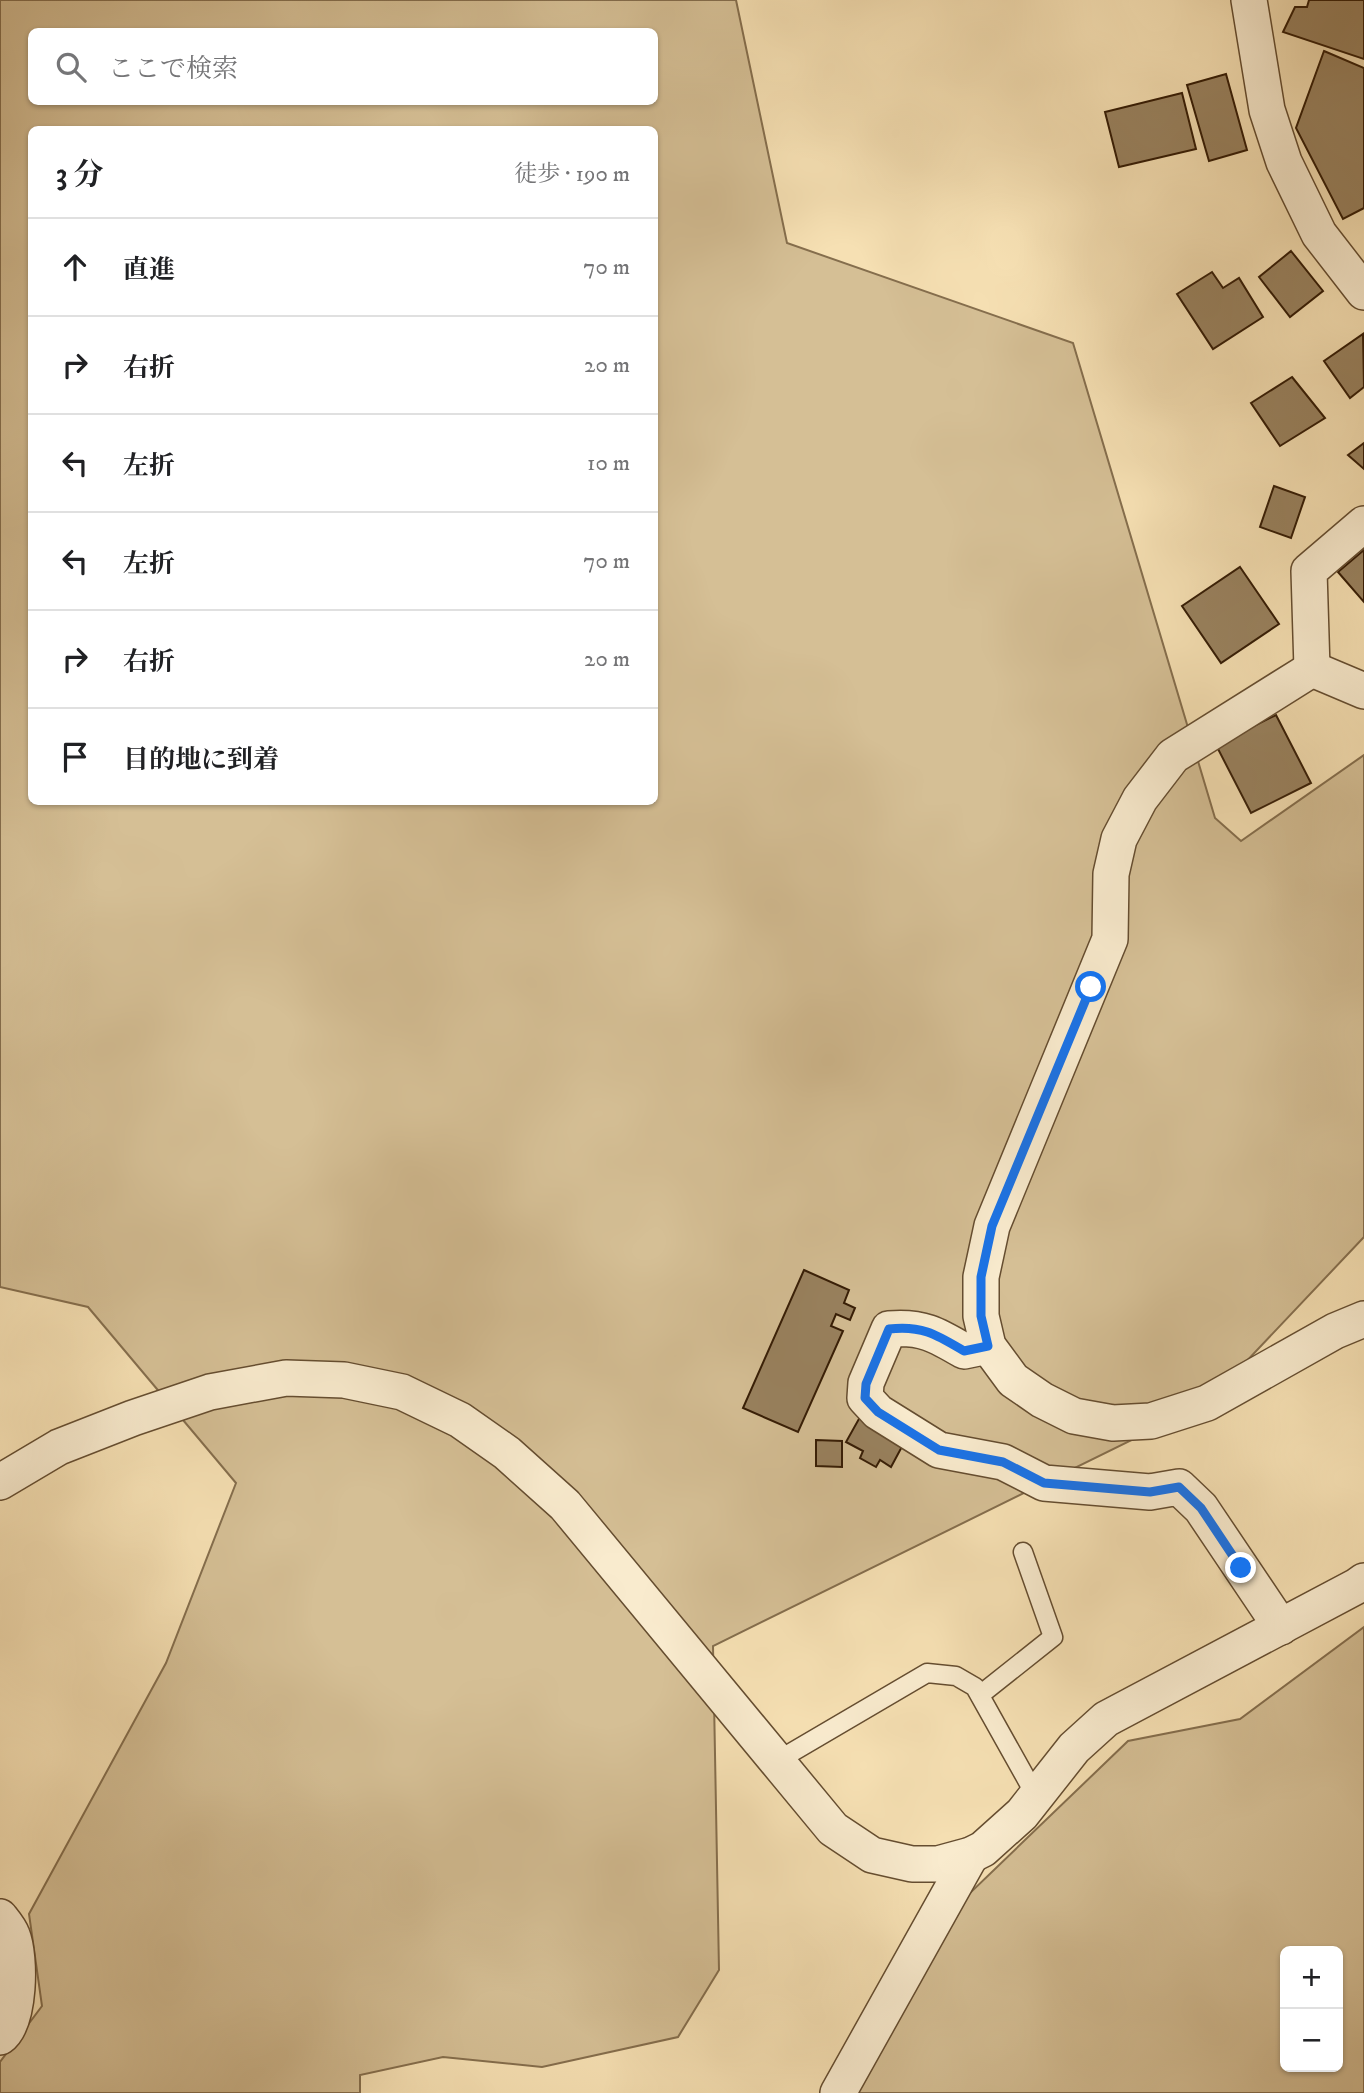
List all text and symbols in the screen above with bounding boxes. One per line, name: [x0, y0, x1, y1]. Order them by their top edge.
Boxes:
search box: [28, 28, 658, 105]
icon: search: [52, 48, 90, 86]
text: ここで検索: [108, 53, 238, 86]
text: 3 分: [56, 157, 104, 194]
text: 徒歩 · 190 m: [514, 160, 630, 189]
icon: ahead: [56, 248, 94, 286]
text: 70 m: [583, 253, 630, 282]
text: 直進: [123, 254, 175, 287]
icon: right: [56, 346, 94, 384]
text: 20 m: [584, 351, 630, 380]
text: 右折: [123, 352, 175, 385]
icon: left: [56, 444, 94, 482]
text: 10 m: [587, 449, 630, 478]
text: 左折: [123, 450, 175, 483]
icon: left: [56, 542, 94, 580]
text: 70 m: [583, 547, 630, 576]
text: 左折: [123, 548, 175, 581]
icon: right: [56, 640, 94, 678]
text: 20 m: [584, 645, 630, 674]
text: 右折: [123, 646, 175, 679]
icon: arrive: [56, 738, 94, 776]
text: 目的地に到着: [123, 744, 279, 777]
route start: [1075, 971, 1106, 1002]
route end: [1225, 1552, 1256, 1583]
map controls: [1280, 1946, 1343, 2072]
button: +: [1280, 1946, 1343, 2009]
button: −: [1280, 2009, 1343, 2072]

